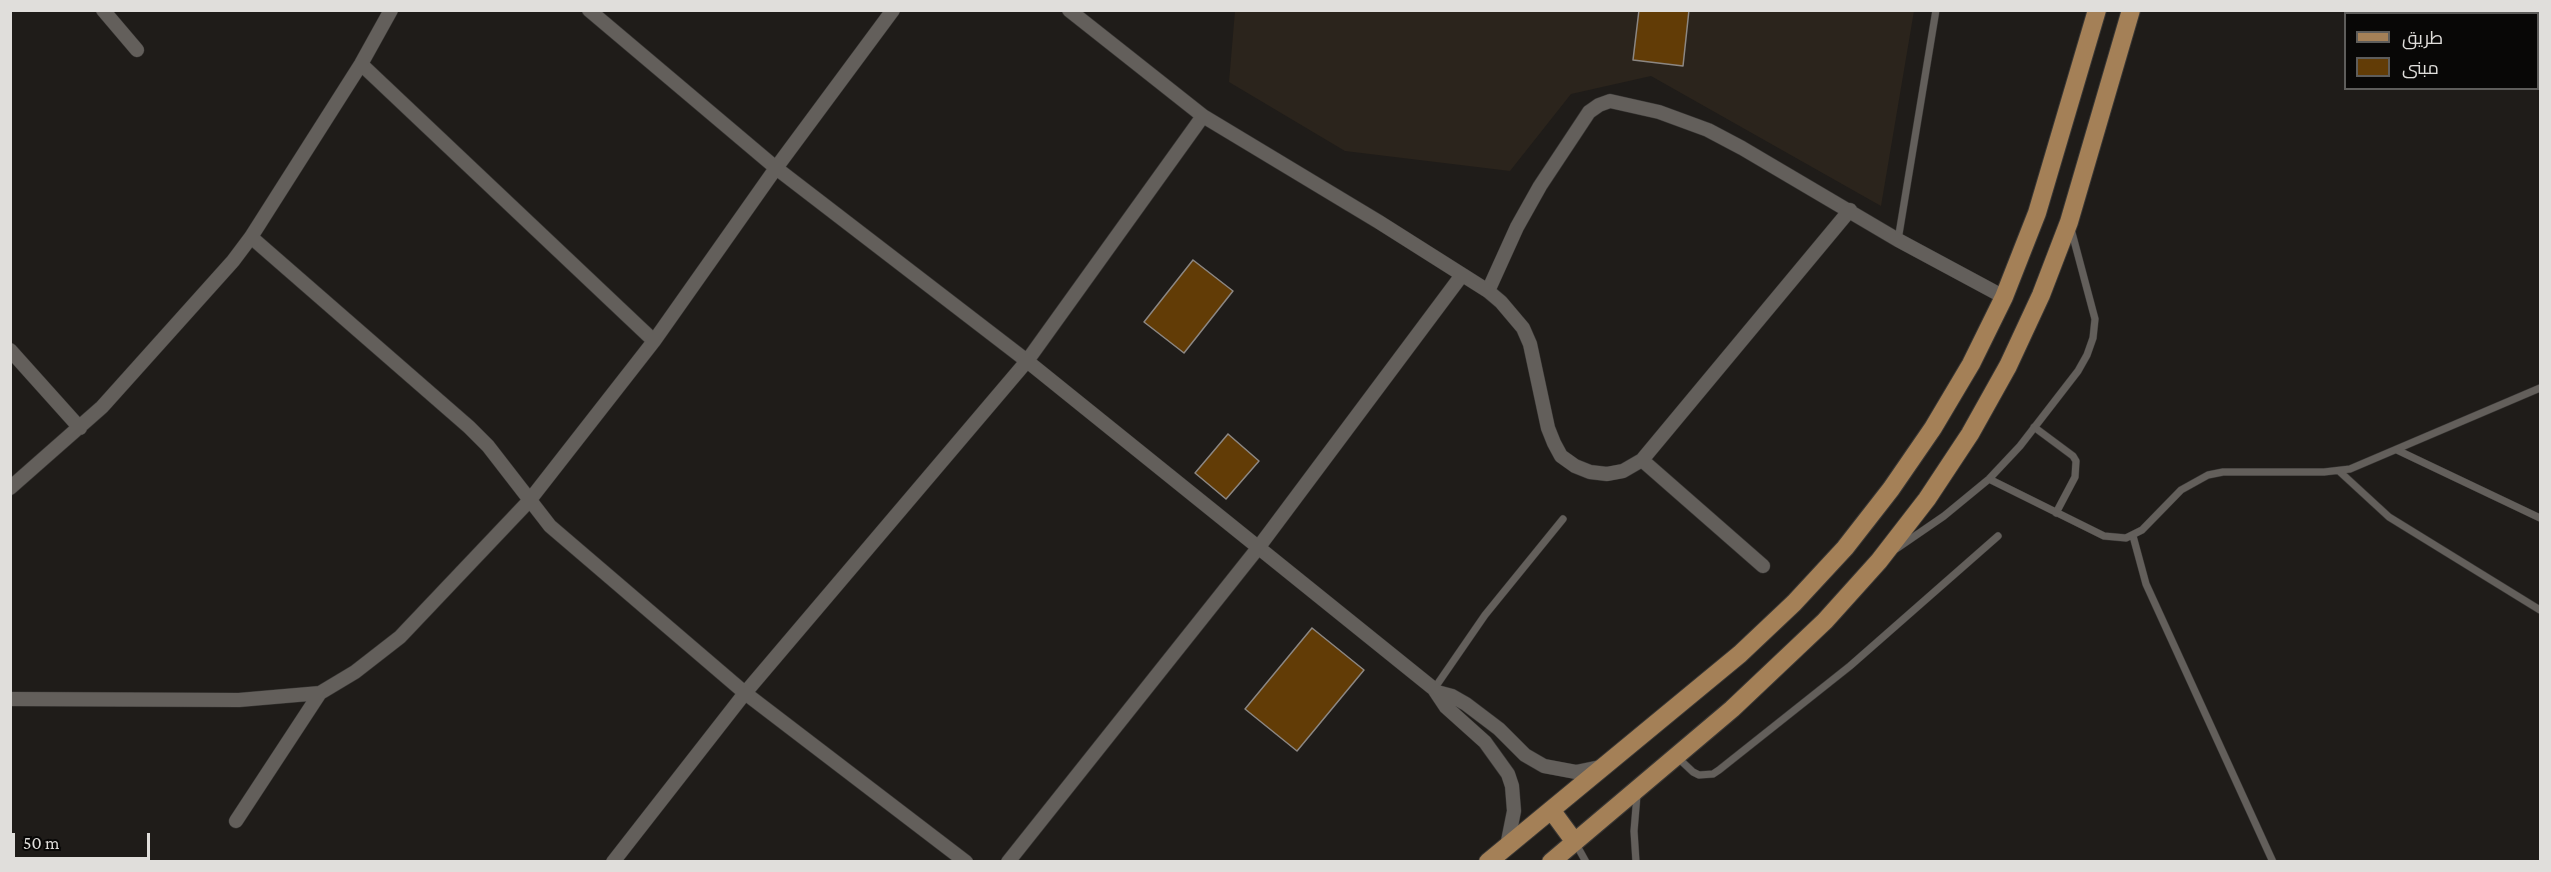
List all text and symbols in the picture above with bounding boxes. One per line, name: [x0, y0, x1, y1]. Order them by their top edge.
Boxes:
legend: [2344, 12, 2539, 90]
text: طريق: [2402, 28, 2443, 48]
text: مبنى: [2402, 58, 2439, 78]
scale bar: [15, 821, 153, 859]
text: 50 m: [23, 833, 60, 853]

